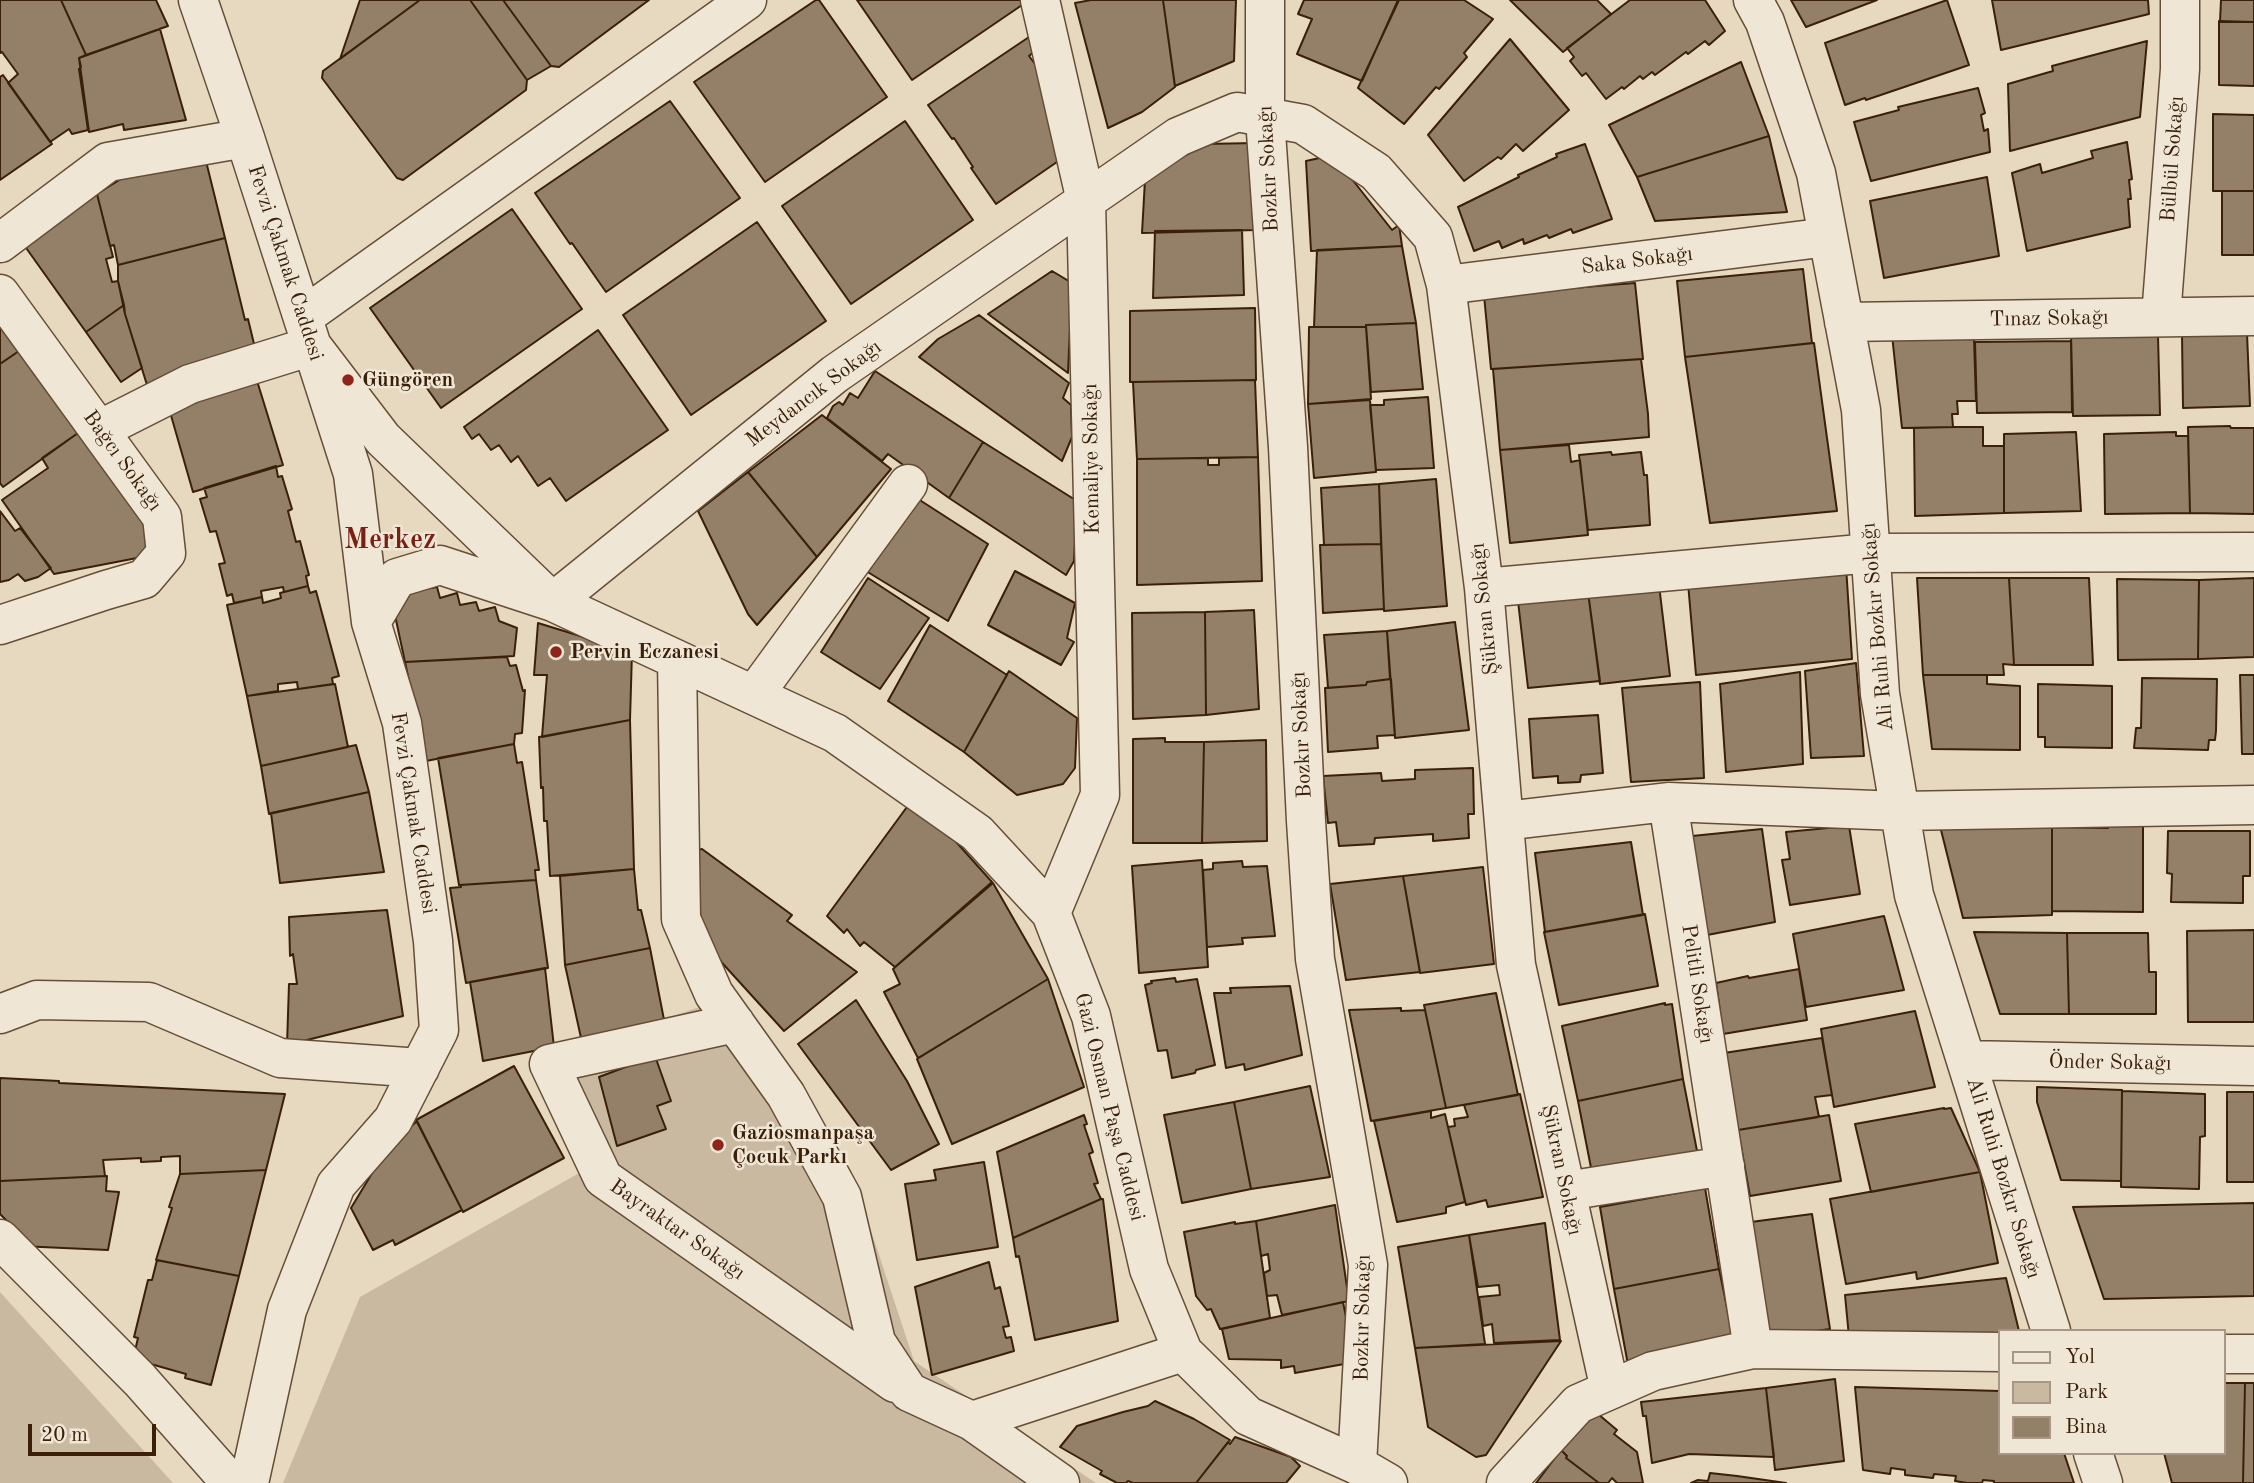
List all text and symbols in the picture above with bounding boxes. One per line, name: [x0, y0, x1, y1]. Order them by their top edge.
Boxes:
street label: Bülbül Sokağı: [2156, 95, 2190, 223]
street label: Bozkır Sokağı: [1253, 105, 1285, 233]
street label: Fevzi Çakmak Caddesi: [241, 162, 329, 364]
street label: Saka Sokağı: [1580, 242, 1694, 280]
street label: Tınaz Sokağı: [1989, 305, 2109, 333]
street label: Meydancık Sokağı: [741, 335, 887, 453]
place label: Güngören: [362, 367, 453, 393]
marker: Güngören: [340, 372, 356, 388]
street label: Kemaliye Sokağı: [1078, 383, 1106, 535]
street label: Bağcı Sokağı: [77, 406, 167, 516]
street label: Ali Ruhi Bozkır Sokağı: [1856, 522, 1900, 732]
district label: Merkez: [344, 524, 436, 558]
street label: Şükran Sokağı: [1466, 541, 1504, 677]
place label: Pervin Eczanesi: [570, 639, 719, 665]
marker: Pervin Eczanesi: [548, 644, 564, 660]
street label: Bozkır Sokağı: [1286, 671, 1318, 799]
street label: Fevzi Çakmak Caddesi: [385, 710, 441, 916]
street label: Pelitli Sokağı: [1675, 923, 1719, 1045]
street label: Gazi Osman Paşa Caddesi: [1068, 990, 1150, 1224]
street label: Önder Sokağı: [2048, 1049, 2172, 1077]
street label: Ali Ruhi Bozkır Sokağı: [1960, 1074, 2046, 1282]
street label: Şükran Sokağı: [1535, 1102, 1587, 1238]
place label: Gaziosmanpaşa Çocuk Parkı: [732, 1120, 874, 1170]
marker: Gaziosmanpaşa Çocuk Parkı: [710, 1137, 726, 1153]
street label: Bayraktar Sokağı: [604, 1174, 750, 1286]
street label: Bozkır Sokağı: [1349, 1254, 1377, 1382]
legend: [1998, 1329, 2226, 1455]
text: Yol: [2065, 1347, 2095, 1368]
text: Park: [2065, 1382, 2108, 1403]
scale bar: [32, 1410, 159, 1454]
text: Bina: [2065, 1417, 2107, 1438]
text: 20 m: [41, 1425, 88, 1446]

